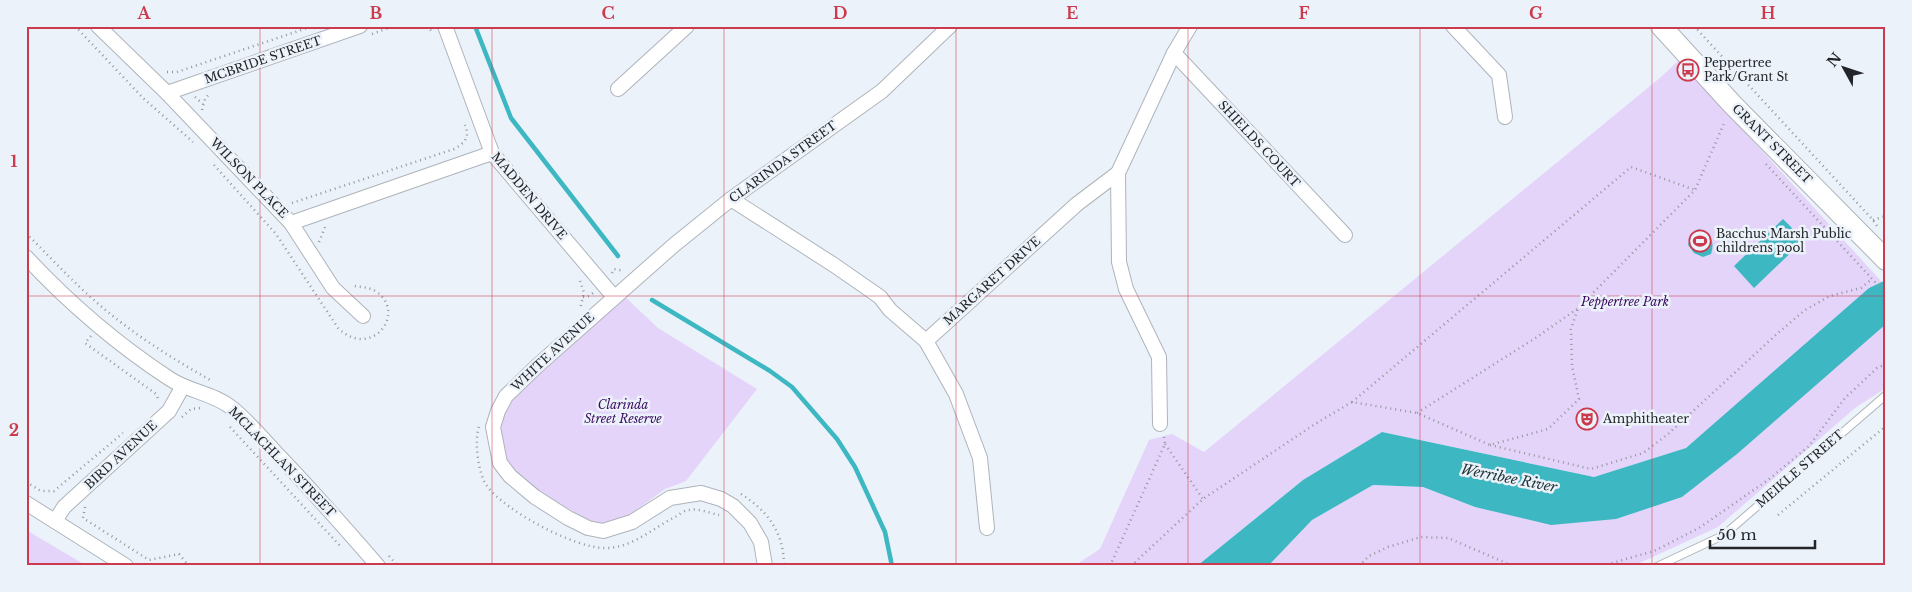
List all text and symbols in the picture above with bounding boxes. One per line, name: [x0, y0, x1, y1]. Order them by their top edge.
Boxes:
text: A: [137, 3, 152, 23]
text: B: [370, 3, 383, 23]
text: C: [601, 3, 615, 23]
text: D: [833, 3, 847, 23]
text: E: [1066, 3, 1078, 23]
text: F: [1298, 3, 1310, 23]
text: G: [1529, 3, 1543, 23]
text: H: [1760, 3, 1776, 23]
street label: MCBRIDE STREET: [202, 32, 324, 87]
north arrow: [1820, 42, 1870, 92]
text: N: [1823, 49, 1845, 70]
place label: Peppertree Park/Grant St: [1704, 55, 1789, 84]
bus stop icon: Peppertree Park/Grant St: [1676, 58, 1700, 82]
street label: SHIELDS COURT: [1215, 97, 1304, 190]
street label: GRANT STREET: [1729, 101, 1816, 187]
street label: CLARINDA STREET: [726, 117, 840, 206]
street label: WILSON PLACE: [207, 134, 292, 221]
street label: MADDEN DRIVE: [489, 149, 570, 243]
text: 1: [11, 151, 18, 171]
place label: Bacchus Marsh Public childrens pool: [1716, 226, 1852, 255]
sports icon: Bacchus Marsh Public childrens pool: [1688, 229, 1712, 253]
street label: MARGARET DRIVE: [940, 233, 1043, 328]
park label: Peppertree Park: [1580, 294, 1669, 309]
street label: WHITE AVENUE: [507, 309, 597, 395]
park label: Clarinda Street Reserve: [584, 397, 662, 426]
street label: MCLACHLAN STREET: [226, 404, 339, 520]
theatre icon: Amphitheater: [1575, 407, 1599, 431]
place label: Amphitheater: [1602, 411, 1689, 426]
street label: BIRD AVENUE: [81, 417, 160, 492]
text: 2: [9, 420, 19, 440]
street label: MEIKLE STREET: [1753, 426, 1847, 511]
water label: Werribee River: [1459, 460, 1559, 496]
scale bar: [1710, 517, 1814, 549]
text: 50 m: [1717, 525, 1757, 544]

